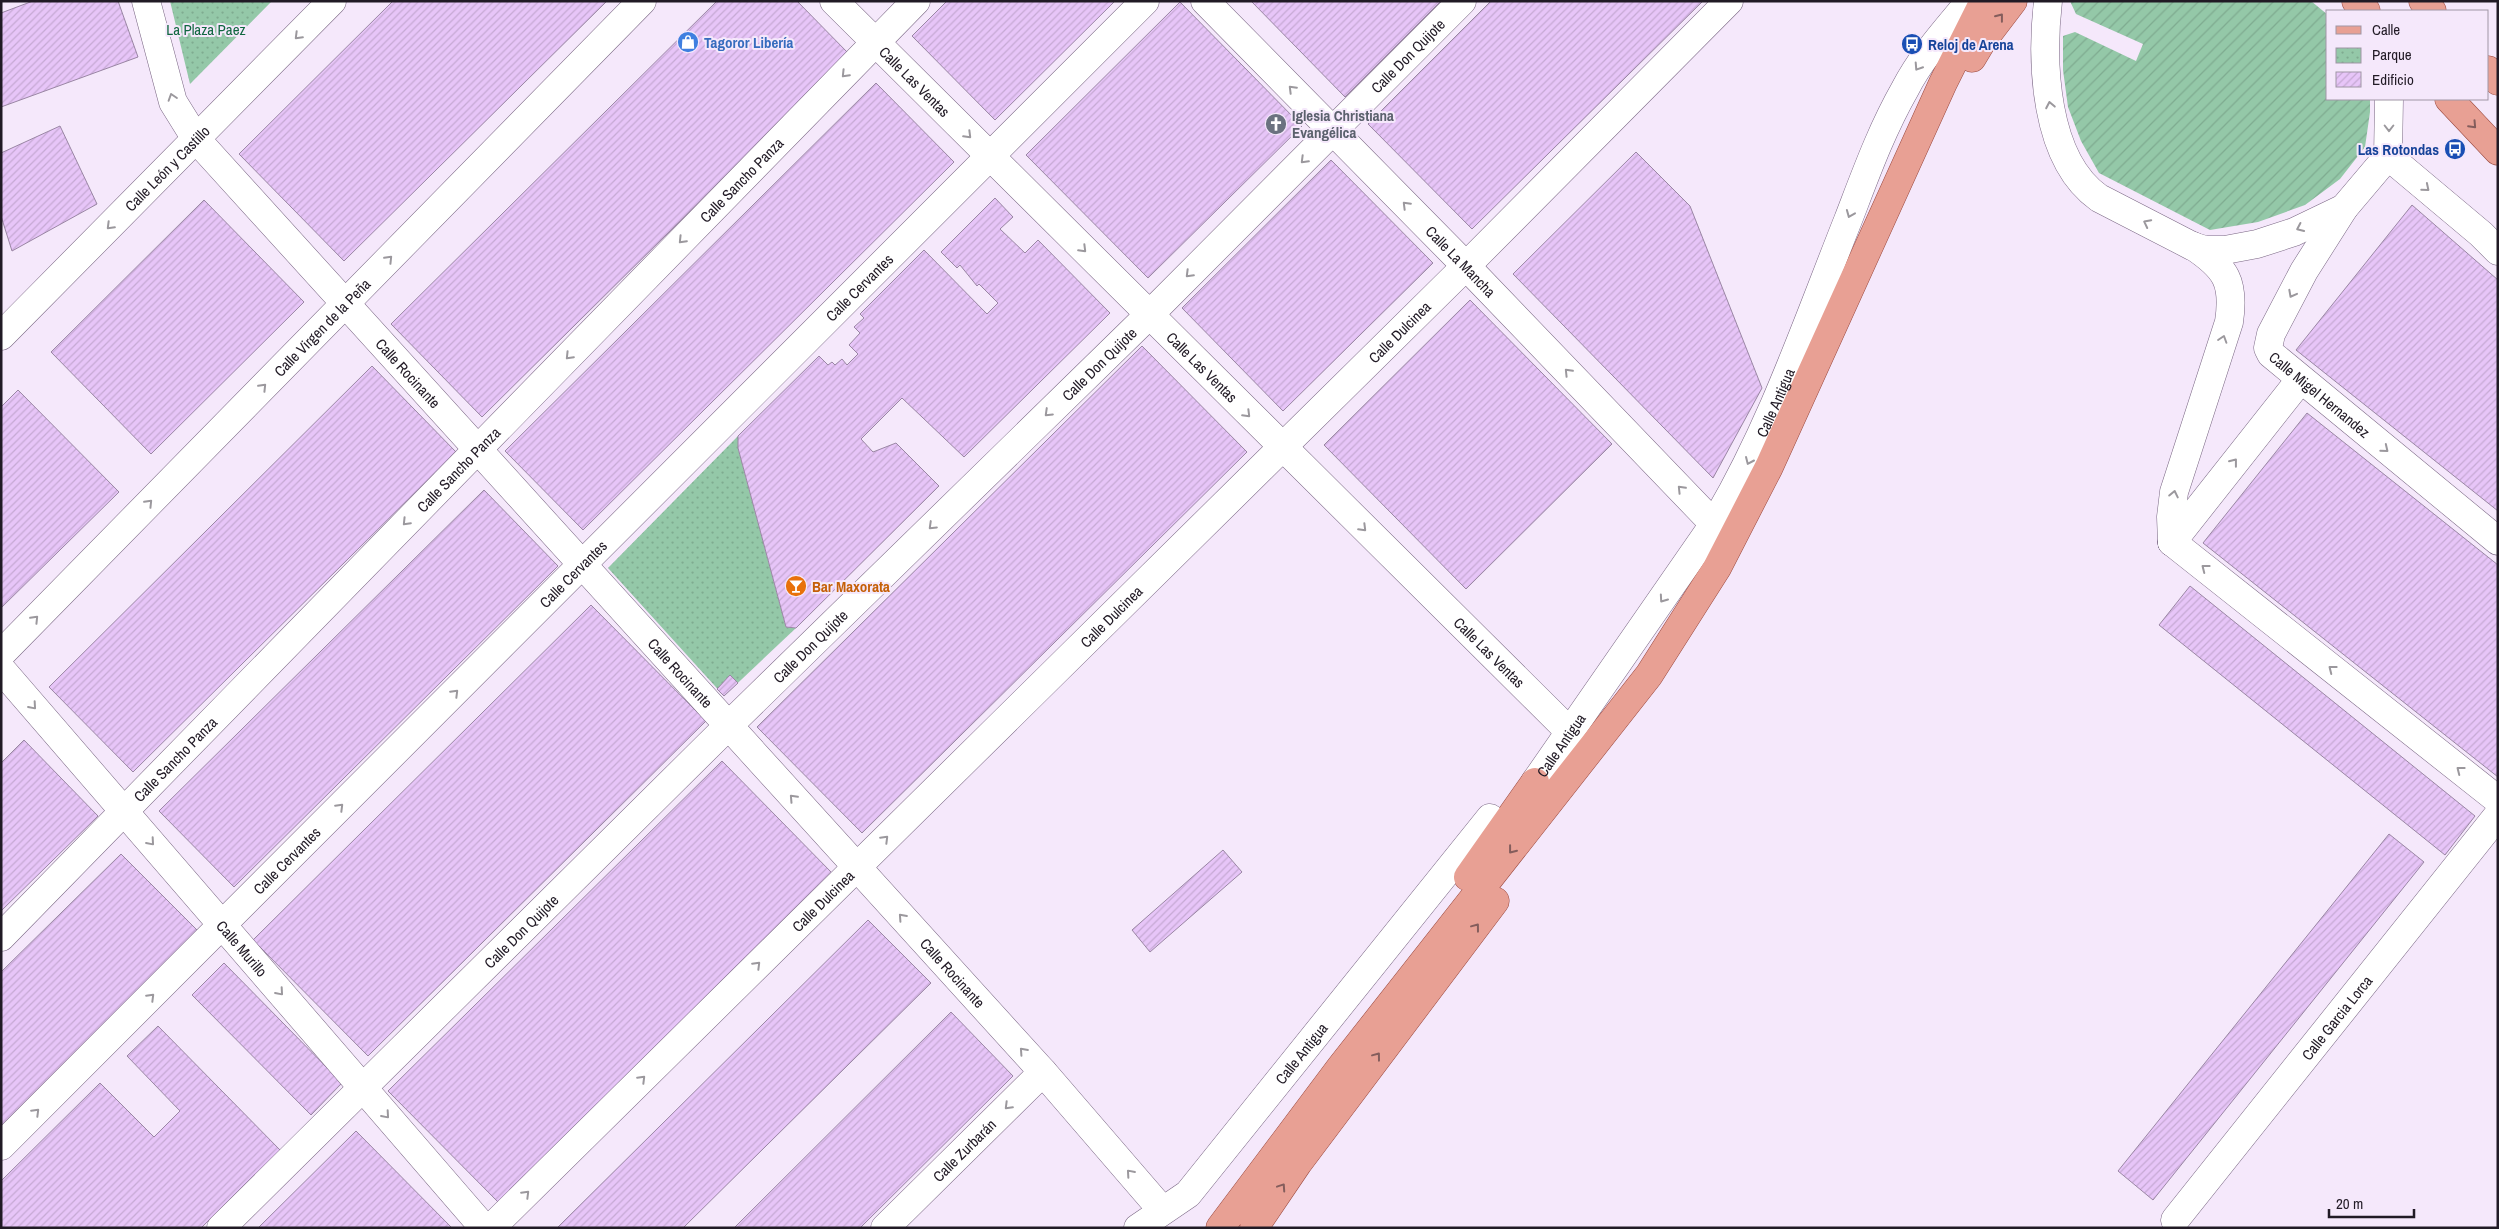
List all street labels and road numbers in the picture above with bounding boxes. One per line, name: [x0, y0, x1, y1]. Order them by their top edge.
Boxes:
street label: Calle Don Quijote: [1366, 14, 1449, 97]
street label: Calle Las Ventas: [875, 41, 955, 121]
street label: Calle León y Castillo: [120, 120, 214, 216]
street label: Calle Sancho Panza: [695, 132, 788, 227]
street label: Calle La Mancha: [1421, 221, 1501, 302]
street label: Calle Cervantes: [821, 249, 897, 326]
street label: Calle Virgen de la Peña: [269, 273, 375, 381]
street label: Calle Dulcinea: [1363, 296, 1435, 367]
street label: Calle Don Quijote: [1057, 322, 1141, 405]
street label: Calle Las Ventas: [1162, 327, 1242, 407]
street label: Calle Rocinante: [371, 333, 446, 412]
street label: Calle Migel Hernandez: [2265, 346, 2375, 442]
street label: Calle Antigua: [1751, 365, 1799, 441]
street label: Calle Sancho Panza: [412, 422, 505, 517]
street label: Calle Cervantes: [534, 535, 611, 612]
street label: Calle Dulcinea: [1075, 581, 1147, 652]
street label: Calle Don Quijote: [768, 604, 852, 687]
street label: Calle Las Ventas: [1449, 612, 1530, 692]
street label: Calle Rocinante: [643, 633, 718, 712]
street label: Calle Antigua: [1531, 709, 1590, 781]
street label: Calle Sancho Panza: [129, 712, 222, 806]
street label: Calle Cervantes: [248, 822, 325, 899]
street label: Calle Dulcinea: [787, 865, 859, 936]
street label: Calle Don Quijote: [479, 889, 563, 973]
street label: Calle Murillo: [212, 915, 273, 981]
street label: Calle Rocinante: [916, 933, 990, 1012]
street label: Calle Garcia Lorca: [2296, 971, 2377, 1064]
street label: Calle Antigua: [1270, 1018, 1332, 1088]
street label: Calle Zurbarán: [928, 1114, 1000, 1186]

